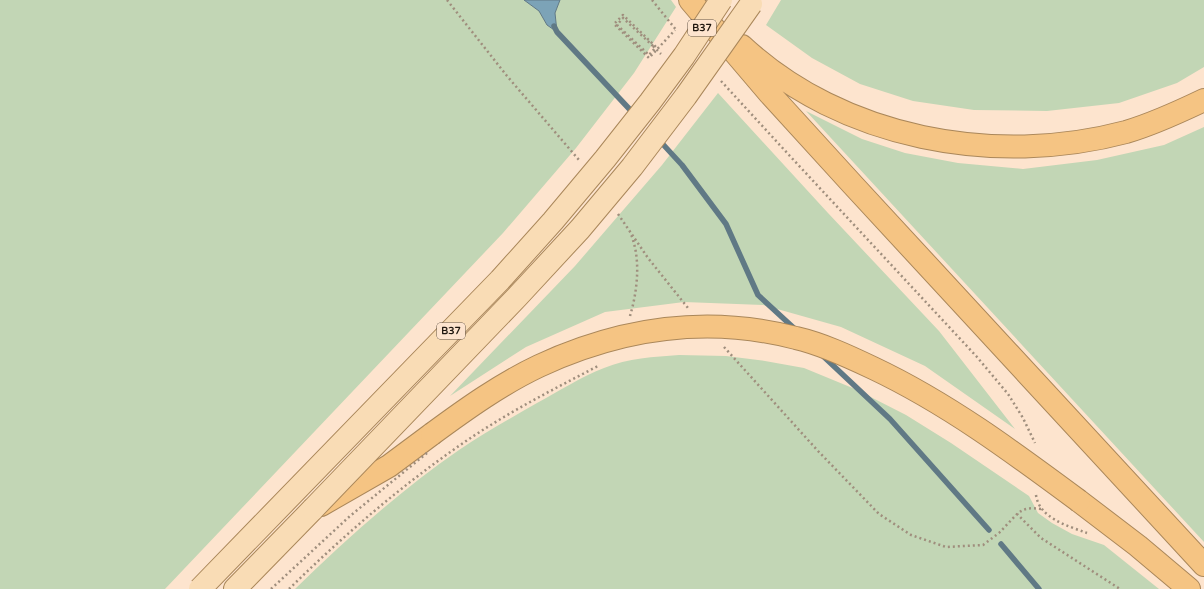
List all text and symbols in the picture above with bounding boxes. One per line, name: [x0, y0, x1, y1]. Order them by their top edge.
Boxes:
road number: B37: [688, 20, 716, 36]
road number: B37: [437, 323, 465, 339]

